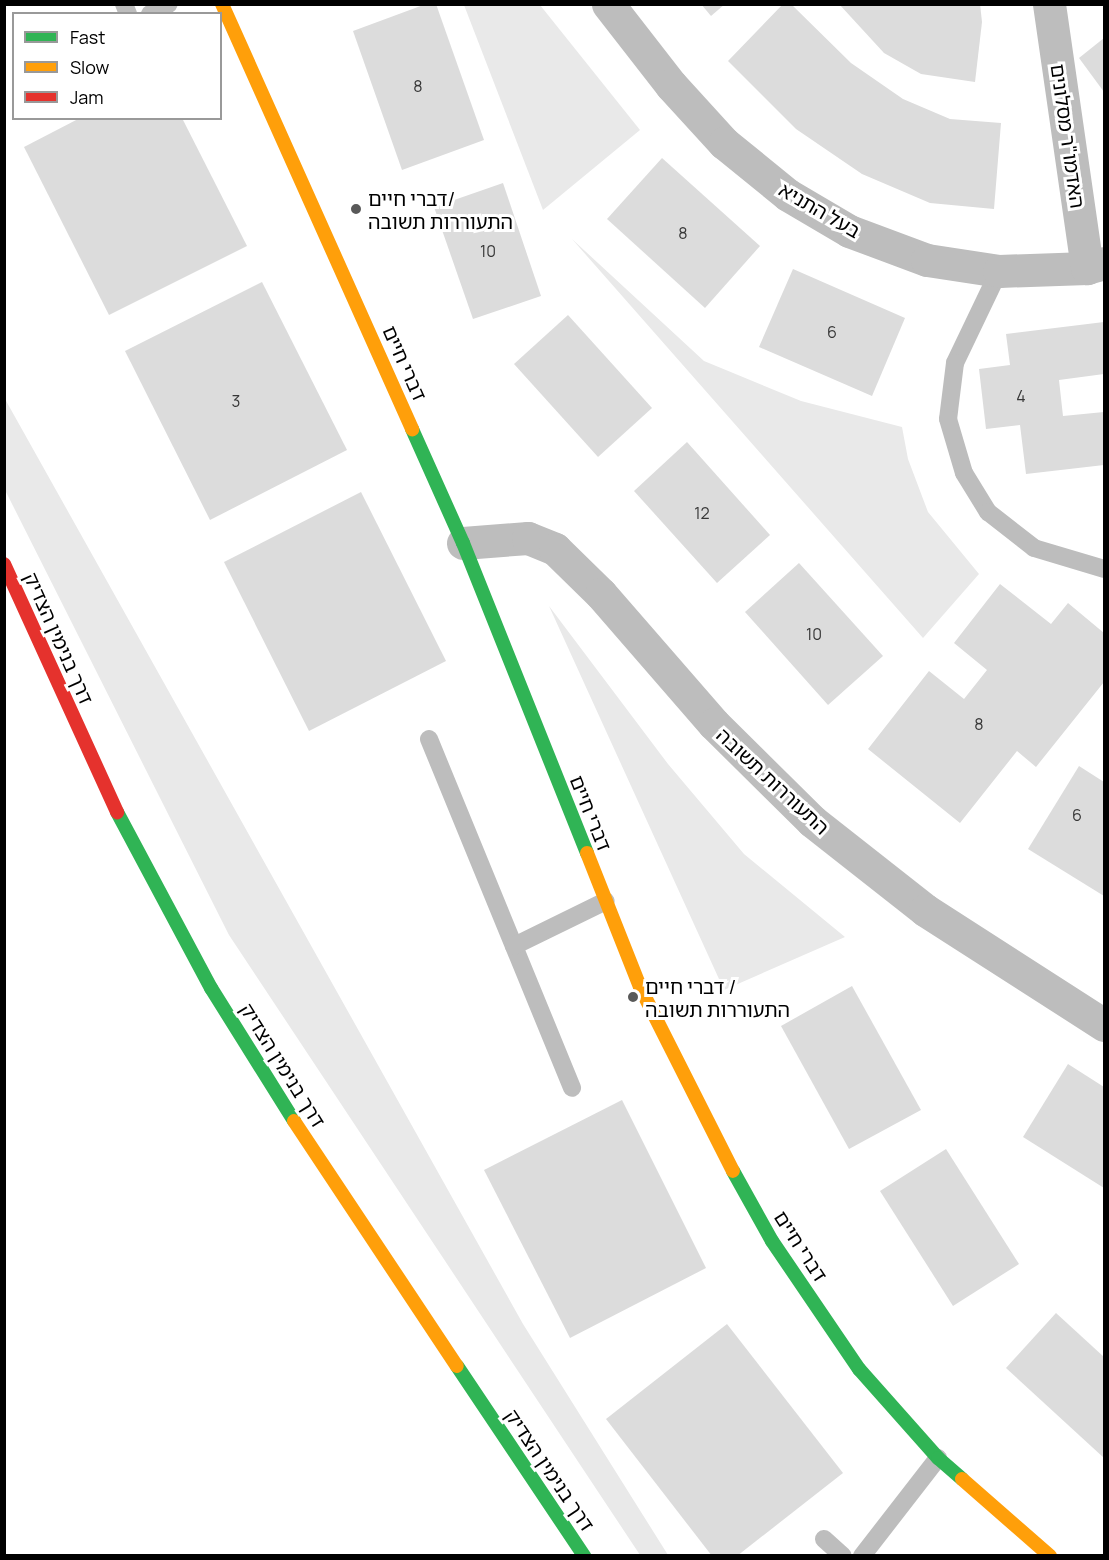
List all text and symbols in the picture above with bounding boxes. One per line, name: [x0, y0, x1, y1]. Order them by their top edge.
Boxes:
legend: [12, 12, 222, 120]
text: Fast: [70, 25, 105, 49]
text: Slow: [70, 55, 109, 79]
street label: האדמו"ר מסלונים: [1046, 62, 1090, 210]
house number: 8: [413, 76, 423, 96]
text: Jam: [70, 85, 104, 109]
street label: בעל התניא: [775, 177, 865, 243]
place label: דברי חיים/ התעוררות תשובה: [368, 186, 513, 233]
marker: דברי חיים/ התעוררות תשובה: [349, 202, 363, 216]
house number: 8: [678, 223, 688, 243]
house number: 10: [480, 241, 496, 261]
street label: דברי חיים: [378, 322, 432, 404]
house number: 6: [827, 322, 837, 342]
house number: 4: [1016, 386, 1026, 406]
house number: 3: [232, 391, 240, 411]
house number: 12: [694, 503, 710, 523]
street label: דרך בנימין הצדיק: [19, 568, 99, 708]
house number: 10: [806, 624, 822, 644]
house number: 8: [974, 714, 984, 734]
street label: התעוררות תשובה: [712, 723, 834, 839]
street label: דברי חיים: [565, 772, 617, 854]
house number: 6: [1072, 805, 1082, 825]
place label: דברי חיים / התעוררות תשובה: [645, 974, 790, 1021]
marker: דברי חיים / התעוררות תשובה: [626, 990, 640, 1004]
street label: דרך בנימין הצדיק: [235, 998, 331, 1132]
street label: דברי חיים: [769, 1206, 833, 1286]
street label: דרך בנימין הצדיק: [500, 1404, 600, 1536]

